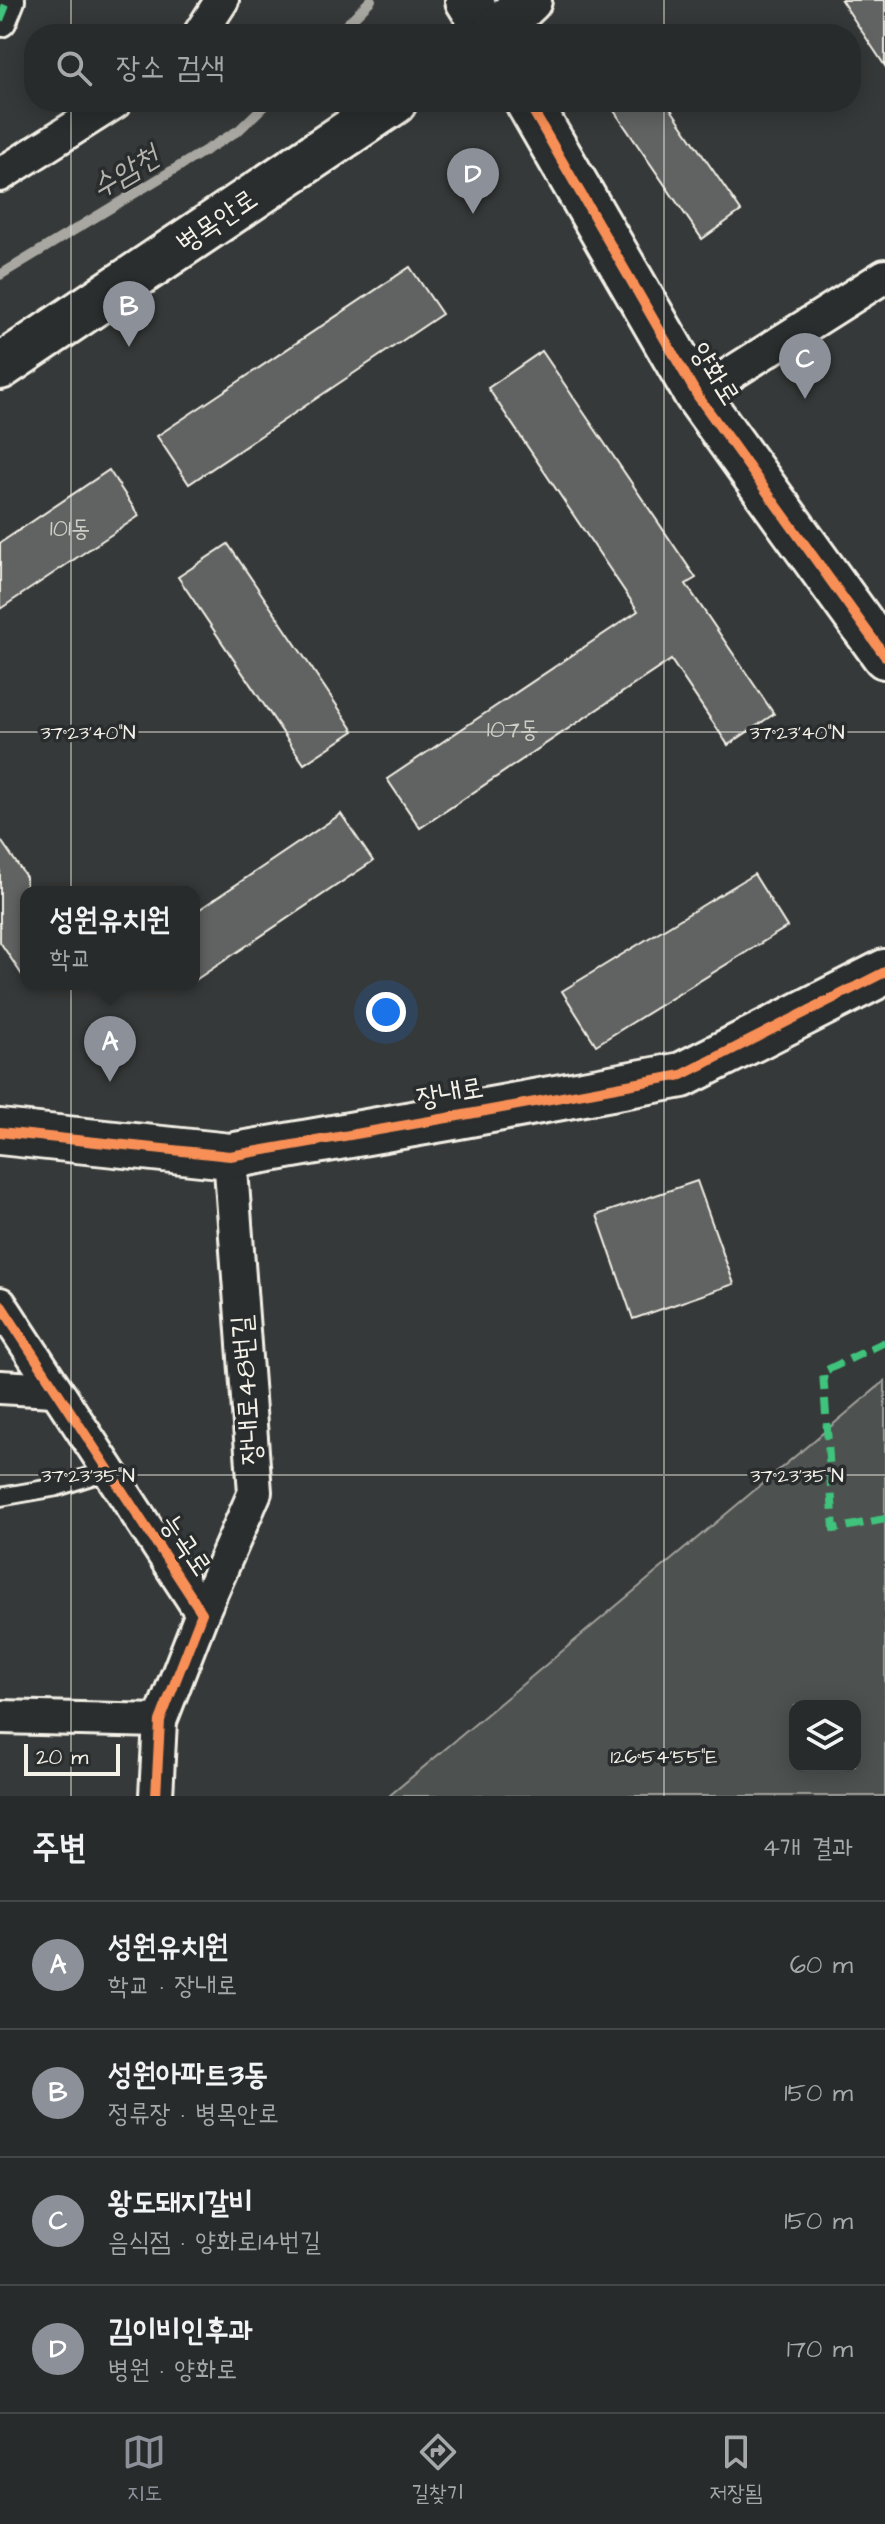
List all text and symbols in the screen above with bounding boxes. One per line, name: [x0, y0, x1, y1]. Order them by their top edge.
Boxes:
search box: [24, 24, 861, 112]
icon: search: [52, 46, 96, 90]
text: 장소 검색: [116, 47, 225, 89]
water label: 수암천: [83, 134, 169, 209]
pin: D: [447, 148, 499, 214]
street label: 병목안로: [169, 180, 265, 262]
pin: B: [103, 281, 155, 347]
pin: C: [779, 333, 831, 399]
street label: 양화로: [681, 335, 749, 413]
house number: 101동: [50, 512, 90, 546]
house number: 107동: [487, 713, 539, 747]
text: 37°23'40"N: [40, 719, 136, 747]
text: 37°23'40"N: [749, 719, 845, 747]
popup: [20, 886, 200, 990]
text: 성원유치원: [50, 899, 170, 941]
text: 학교: [50, 941, 91, 977]
your location: [366, 992, 406, 1032]
pin: A: [84, 1016, 136, 1082]
street label: 장내로: [413, 1068, 487, 1118]
street label: 장내로48번길: [222, 1314, 272, 1466]
text: 37°23'35"N: [41, 1462, 135, 1490]
text: 37°23'35"N: [750, 1462, 844, 1490]
street label: 능곡로: [151, 1506, 221, 1584]
map controls: [789, 1700, 861, 1772]
button: layers: [789, 1700, 861, 1772]
scale bar: [24, 1740, 120, 1776]
text: 20 m: [36, 1742, 88, 1773]
text: 126°54'55"E: [611, 1743, 718, 1771]
text: 주변: [32, 1824, 87, 1872]
text: 4개 결과: [762, 1830, 853, 1866]
text: 성원유치원: [108, 1926, 229, 1968]
text: A: [50, 1947, 66, 1983]
text: 60 m: [790, 1947, 853, 1983]
text: 학교 · 장내로: [108, 1968, 237, 2004]
text: 성원아파트3동: [108, 2054, 268, 2096]
text: B: [49, 2075, 67, 2111]
text: 150 m: [784, 2075, 853, 2111]
text: 정류장 · 병목안로: [108, 2096, 279, 2132]
text: 왕도돼지갈비: [108, 2182, 253, 2224]
text: C: [49, 2203, 67, 2239]
text: 150 m: [784, 2203, 853, 2239]
text: 음식점 · 양화로14번길: [108, 2224, 321, 2260]
text: 김이비인후과: [108, 2310, 253, 2352]
text: D: [50, 2331, 66, 2367]
text: 170 m: [787, 2331, 853, 2367]
text: 병원 · 양화로: [108, 2352, 237, 2388]
tab: 지도: [122, 2430, 166, 2509]
tab: 길찾기: [411, 2430, 464, 2509]
tab: 저장됨: [709, 2430, 763, 2509]

